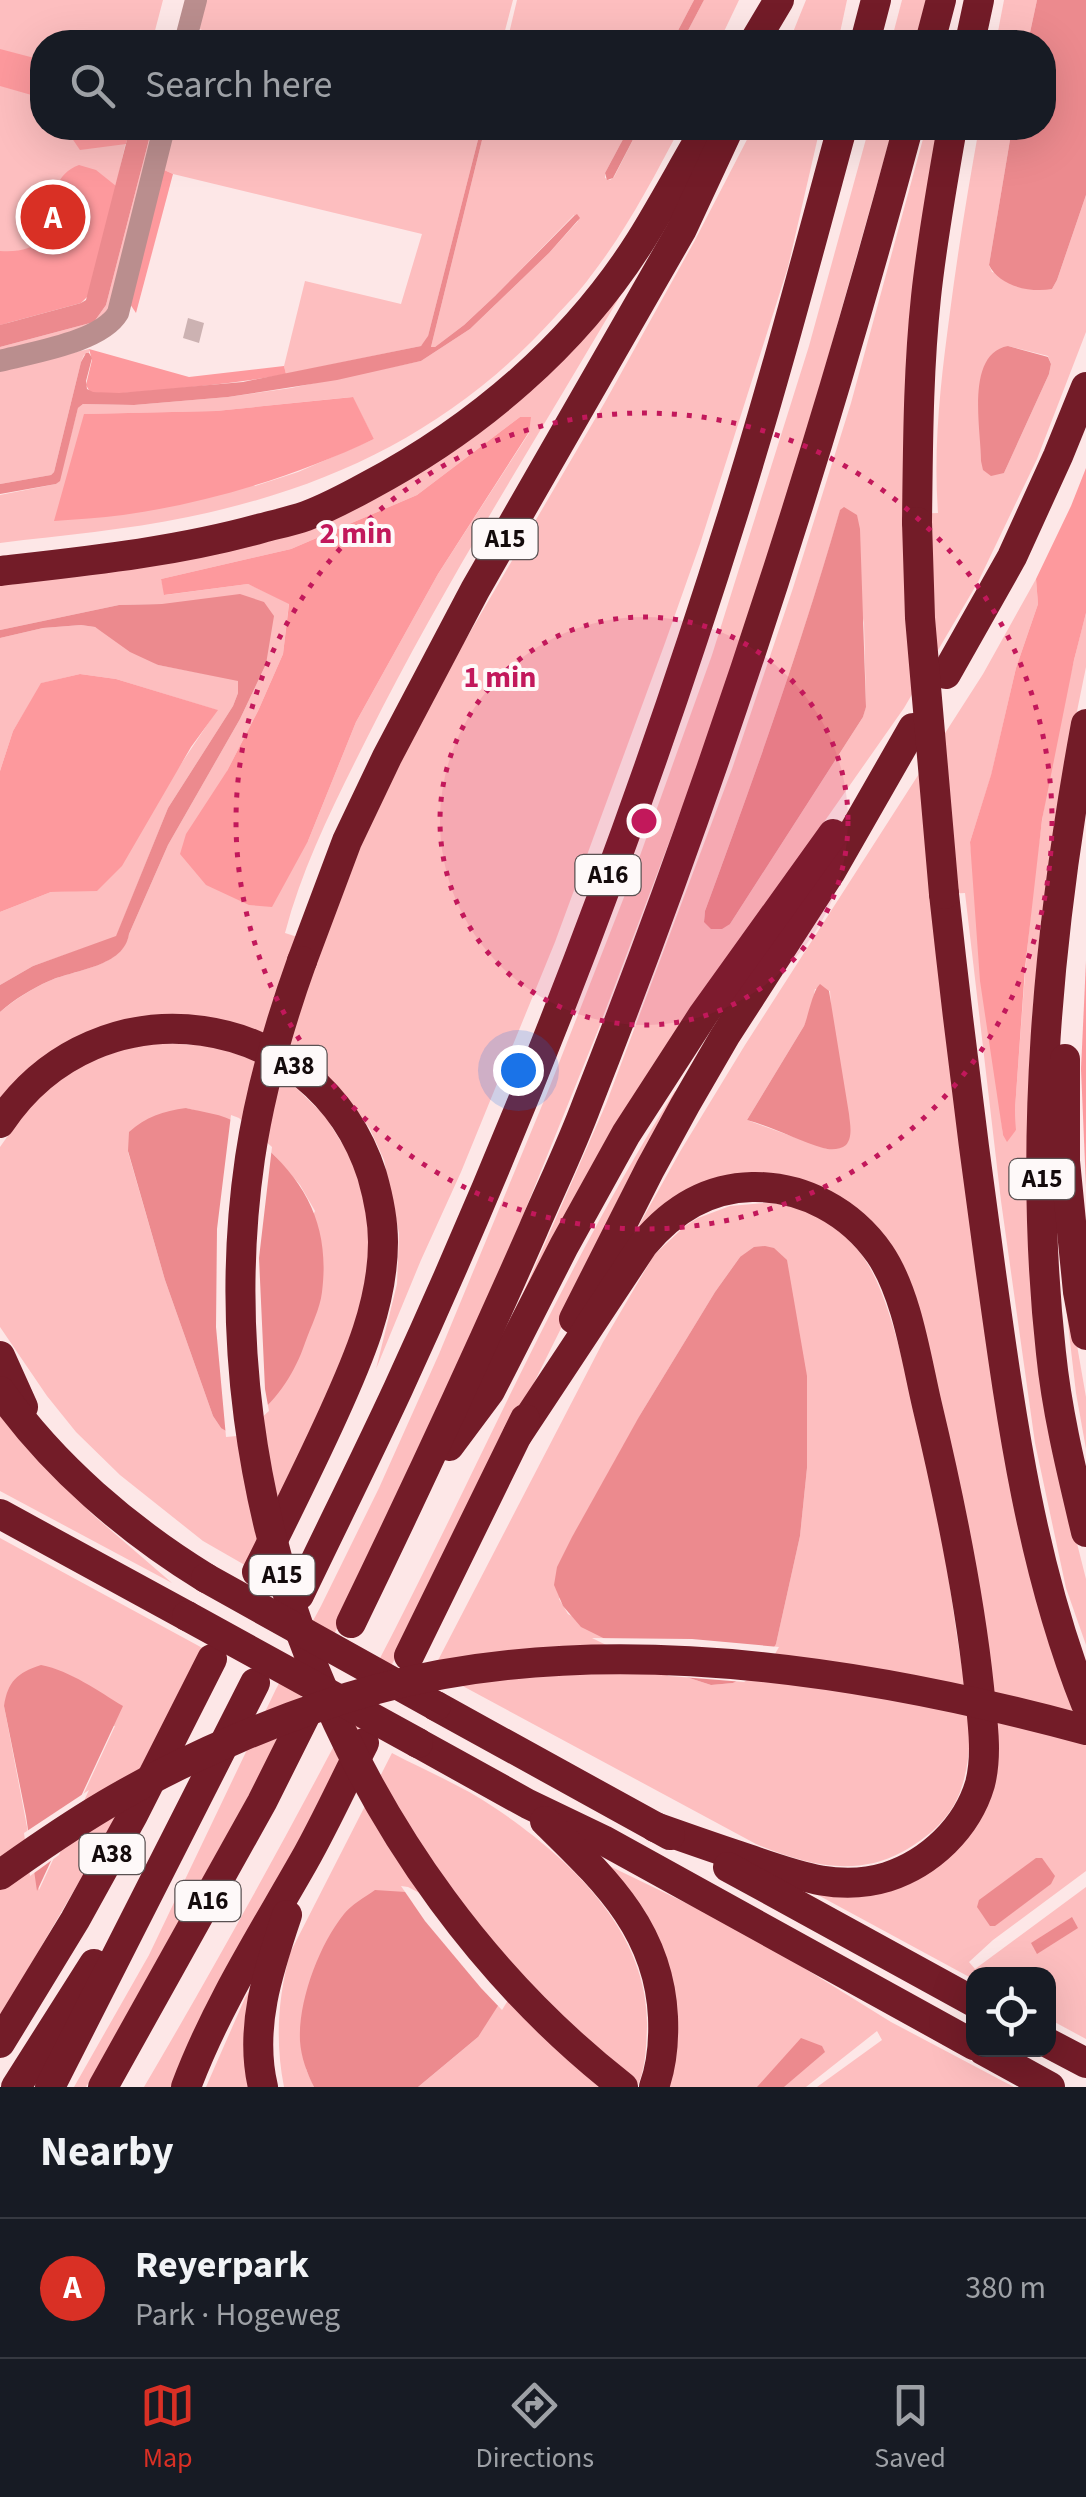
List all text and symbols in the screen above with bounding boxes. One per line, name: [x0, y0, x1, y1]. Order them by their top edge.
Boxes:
search box: [30, 30, 1056, 140]
icon: search: [65, 58, 120, 113]
text: Search here: [145, 58, 332, 112]
pin: A: [20, 180, 86, 254]
text: 2 min: [320, 512, 393, 555]
road number: A15: [472, 519, 538, 559]
text: 1 min: [464, 656, 537, 699]
centre of rings: [626, 803, 662, 839]
road number: A16: [576, 855, 640, 895]
your location: [493, 1045, 544, 1096]
road number: A38: [262, 1046, 326, 1086]
road number: A15: [1010, 1159, 1074, 1199]
road number: A15: [250, 1555, 314, 1595]
road number: A38: [80, 1834, 144, 1874]
road number: A16: [176, 1881, 240, 1921]
map controls: [966, 1967, 1056, 2057]
button: locate: [966, 1967, 1056, 2057]
text: Nearby: [40, 2122, 174, 2182]
text: Reyerpark: [135, 2238, 309, 2292]
text: A: [63, 2265, 82, 2311]
text: 380 m: [965, 2265, 1046, 2311]
text: Park · Hogeweg: [135, 2292, 340, 2338]
tab: Map: [140, 2378, 195, 2478]
tab: Directions: [476, 2378, 594, 2478]
tab: Saved: [874, 2378, 946, 2478]

